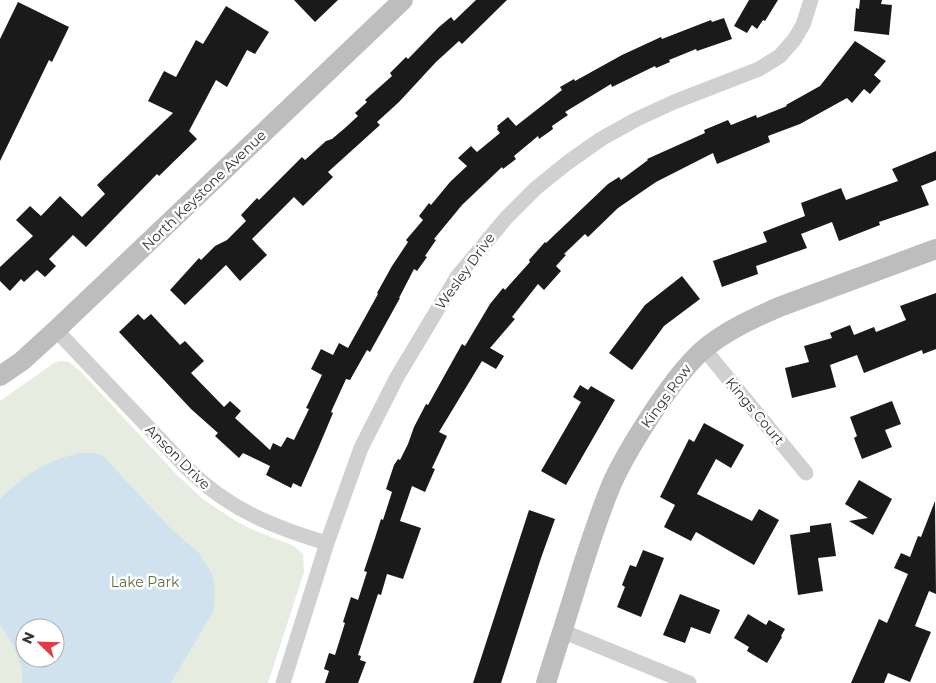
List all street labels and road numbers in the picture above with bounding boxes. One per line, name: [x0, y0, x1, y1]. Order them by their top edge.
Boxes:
street label: North Keystone Avenue: [138, 126, 270, 254]
street label: Wesley Drive: [431, 229, 499, 313]
street label: Kings Row: [637, 360, 696, 431]
street label: Kings Court: [722, 374, 789, 449]
street label: Anson Drive: [142, 421, 214, 493]

